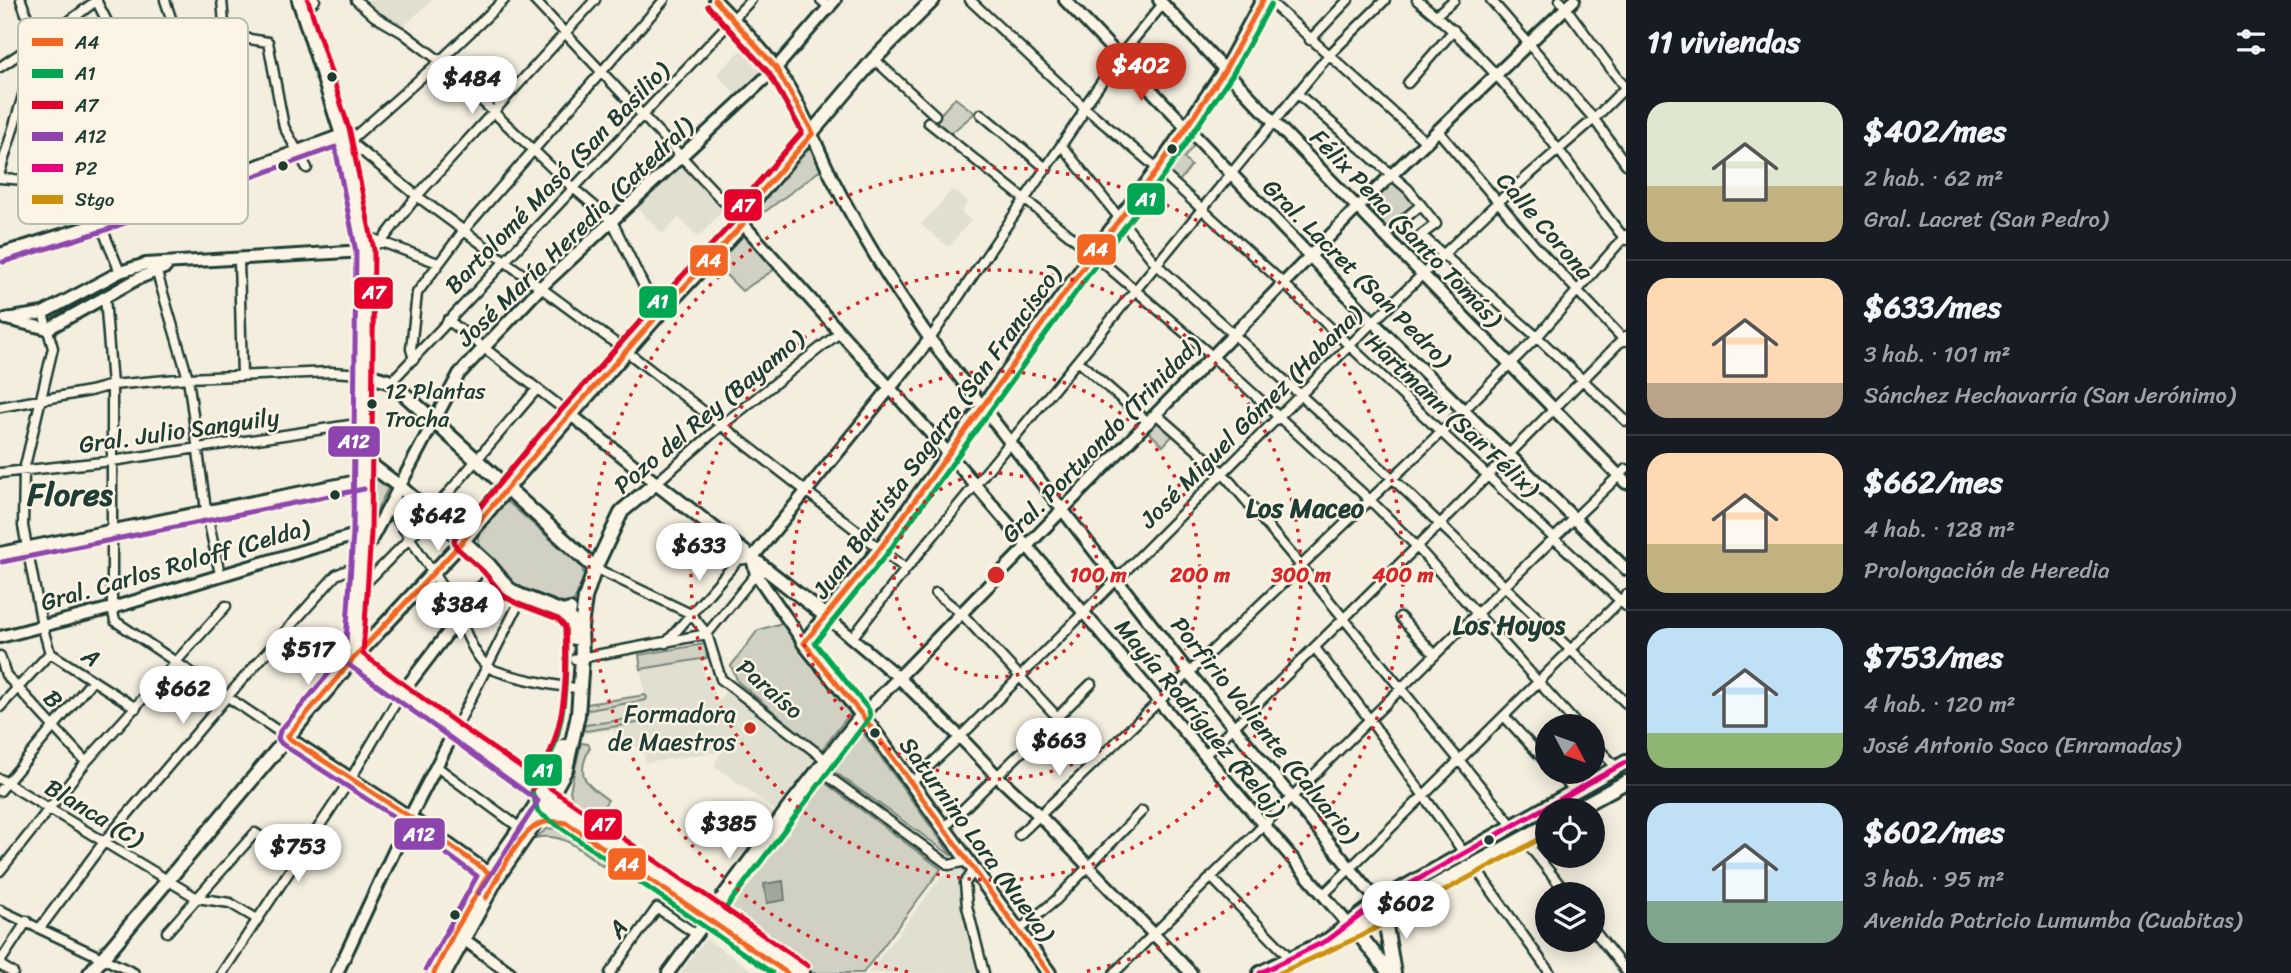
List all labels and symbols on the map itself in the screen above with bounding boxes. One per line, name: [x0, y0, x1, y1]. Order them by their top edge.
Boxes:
legend: [18, 18, 248, 224]
text: A4: [74, 26, 99, 59]
pin: $402: [1100, 43, 1182, 103]
street label: Bartolomé Masó (San Basilio): [434, 51, 681, 304]
text: A1: [74, 57, 96, 90]
pin: $484: [431, 57, 513, 116]
unlabelled marker: [325, 70, 339, 84]
text: A7: [74, 89, 99, 122]
street label: José María Heredia (Catedral): [446, 106, 705, 358]
street label: Félix Pena (Santo Tomás): [1299, 119, 1514, 338]
text: A12: [74, 120, 107, 153]
unlabelled marker: [1165, 142, 1179, 156]
text: P2: [75, 152, 98, 185]
unlabelled marker: [276, 159, 290, 173]
street label: Calle Corona: [1485, 162, 1605, 291]
street label: Gral. Lacret (San Pedro): [1252, 168, 1463, 379]
line badge: A1: [1126, 182, 1166, 216]
text: Stgo: [75, 183, 115, 216]
text: A1: [1135, 183, 1156, 216]
line badge: A7: [723, 188, 763, 222]
text: A7: [730, 189, 757, 222]
line badge: A4: [1076, 233, 1117, 266]
text: A4: [1083, 233, 1108, 266]
line badge: A4: [689, 244, 729, 277]
text: A4: [696, 244, 721, 277]
street label: Juan Bautista Sagarra (San Francisco): [801, 255, 1074, 609]
line badge: A7: [353, 276, 394, 310]
text: A7: [361, 276, 388, 309]
line badge: A1: [638, 285, 678, 319]
text: A1: [647, 285, 668, 318]
street label: José Miguel Gómez (Habana): [1129, 294, 1374, 539]
street label: Pozo del Rey (Bayamo): [604, 318, 815, 505]
street label: Hartmann (San Félix): [1355, 322, 1550, 509]
street label: Gral. Portuondo (Trinidad): [991, 326, 1212, 553]
place label: 12 Plantas Trocha: [385, 372, 486, 439]
street label: Gral. Julio Sanguily: [76, 396, 282, 466]
marker: 12 Plantas Trocha: [365, 397, 379, 411]
line badge: A12: [327, 425, 381, 458]
text: A12: [337, 425, 370, 458]
district label: Flores: [26, 466, 114, 523]
district label: Los Maceo: [1246, 485, 1365, 531]
unlabelled marker: [328, 488, 342, 502]
pin: $642: [397, 494, 479, 553]
street label: Gral. Carlos Roloff (Celda): [35, 506, 316, 624]
pin: $633: [658, 524, 740, 583]
text: 100 m: [1069, 556, 1127, 594]
text: 200 m: [1169, 556, 1231, 594]
text: 300 m: [1270, 556, 1332, 594]
text: 400 m: [1371, 556, 1434, 594]
centre of rings: [984, 563, 1008, 587]
pin: $384: [419, 582, 501, 642]
district label: Los Hoyos: [1453, 602, 1567, 648]
street label: Porfirio Valiente (Calvario): [1160, 607, 1371, 854]
street label: Mayía Rodríguez (Reloj): [1104, 609, 1297, 828]
pin: $517: [267, 628, 349, 687]
street label: A: [72, 635, 109, 679]
street label: Paraíso: [727, 648, 813, 731]
pin: $662: [142, 666, 224, 726]
street label: B: [32, 679, 74, 719]
place label: Formadora de Maestros: [608, 693, 736, 763]
north arrow: [1535, 714, 1605, 784]
pin: $663: [1018, 718, 1100, 778]
marker: Formadora de Maestros: [742, 720, 758, 736]
unlabelled marker: [868, 726, 882, 740]
street label: Saturnino Lora (Nueva): [888, 728, 1067, 952]
line badge: A1: [523, 753, 563, 787]
text: A1: [532, 754, 553, 787]
street label: Blanca (C): [36, 767, 153, 860]
pin: $385: [688, 802, 770, 861]
line badge: A7: [583, 808, 623, 841]
text: A7: [590, 808, 617, 841]
line badge: A12: [393, 817, 446, 851]
text: A12: [402, 818, 435, 851]
pin: $753: [257, 824, 339, 884]
unlabelled marker: [1482, 833, 1496, 847]
line badge: A4: [607, 847, 647, 881]
text: A4: [614, 848, 639, 881]
pin: $602: [1365, 881, 1447, 941]
unlabelled marker: [448, 908, 462, 922]
street label: A: [596, 910, 640, 949]

